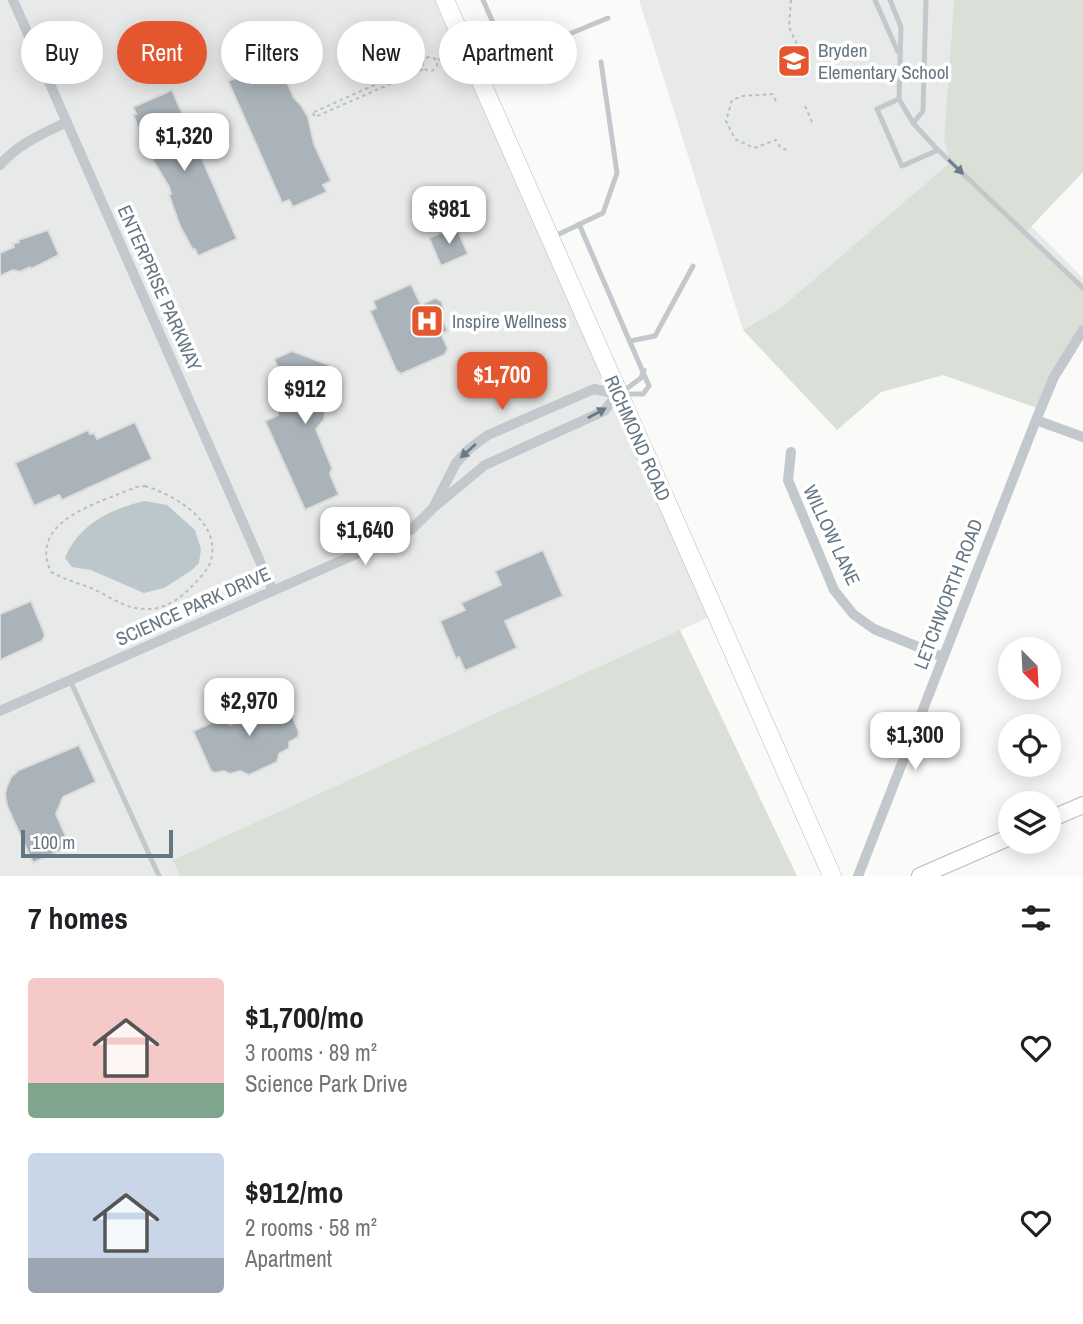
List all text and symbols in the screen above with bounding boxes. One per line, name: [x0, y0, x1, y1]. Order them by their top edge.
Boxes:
chip: Buy: [21, 21, 103, 84]
chip: Rent: [117, 21, 207, 84]
chip: Filters: [221, 21, 323, 84]
chip: New: [337, 21, 425, 84]
chip: Apartment: [439, 21, 577, 84]
place label: Bryden Elementary School: [818, 37, 949, 85]
school or university icon: Bryden Elementary School: [775, 42, 813, 80]
pin: $1,320: [127, 114, 241, 173]
text: $1,320: [155, 120, 213, 151]
one-way arrow: [947, 159, 964, 175]
pin: $981: [408, 187, 490, 246]
text: $981: [428, 193, 470, 224]
street label: ENTERPRISE PARKWAY: [112, 201, 209, 376]
hospital icon: Inspire Wellness: [408, 302, 446, 340]
place label: Inspire Wellness: [452, 308, 567, 334]
pin: $1,700: [445, 352, 559, 412]
text: $1,700: [473, 359, 531, 390]
pin: $912: [264, 366, 346, 426]
street label: RICHMOND ROAD: [599, 371, 677, 505]
text: $912: [284, 373, 326, 404]
one-way arrow: [587, 408, 607, 420]
one-way arrow: [460, 443, 477, 459]
street label: WILLOW LANE: [797, 480, 867, 590]
pin: $1,640: [308, 508, 422, 567]
text: $1,640: [336, 514, 394, 545]
street label: LETCHWORTH ROAD: [907, 515, 989, 673]
street label: SCIENCE PARK DRIVE: [112, 560, 274, 652]
north arrow: [998, 637, 1060, 700]
map controls: [998, 637, 1061, 854]
pin: $2,970: [192, 678, 306, 738]
text: $2,970: [220, 685, 278, 716]
pin: $1,300: [858, 712, 972, 772]
button: locate: [998, 714, 1061, 777]
text: $1,300: [886, 719, 944, 750]
button: layers: [998, 791, 1061, 854]
scale bar: [21, 827, 173, 859]
text: 100 m: [32, 829, 75, 855]
text: 7 homes: [28, 898, 128, 938]
icon: filters: [1017, 899, 1055, 937]
text: $1,700/mo: [245, 997, 364, 1037]
icon: home: [84, 1006, 168, 1090]
icon: heart: [1017, 1029, 1055, 1067]
text: 3 rooms · 89 m²: [245, 1037, 377, 1068]
text: Science Park Drive: [245, 1068, 407, 1099]
text: $912/mo: [245, 1172, 343, 1212]
icon: home: [84, 1181, 168, 1265]
icon: heart: [1017, 1204, 1055, 1242]
text: 2 rooms · 58 m²: [245, 1212, 377, 1243]
text: Apartment: [245, 1243, 332, 1274]

